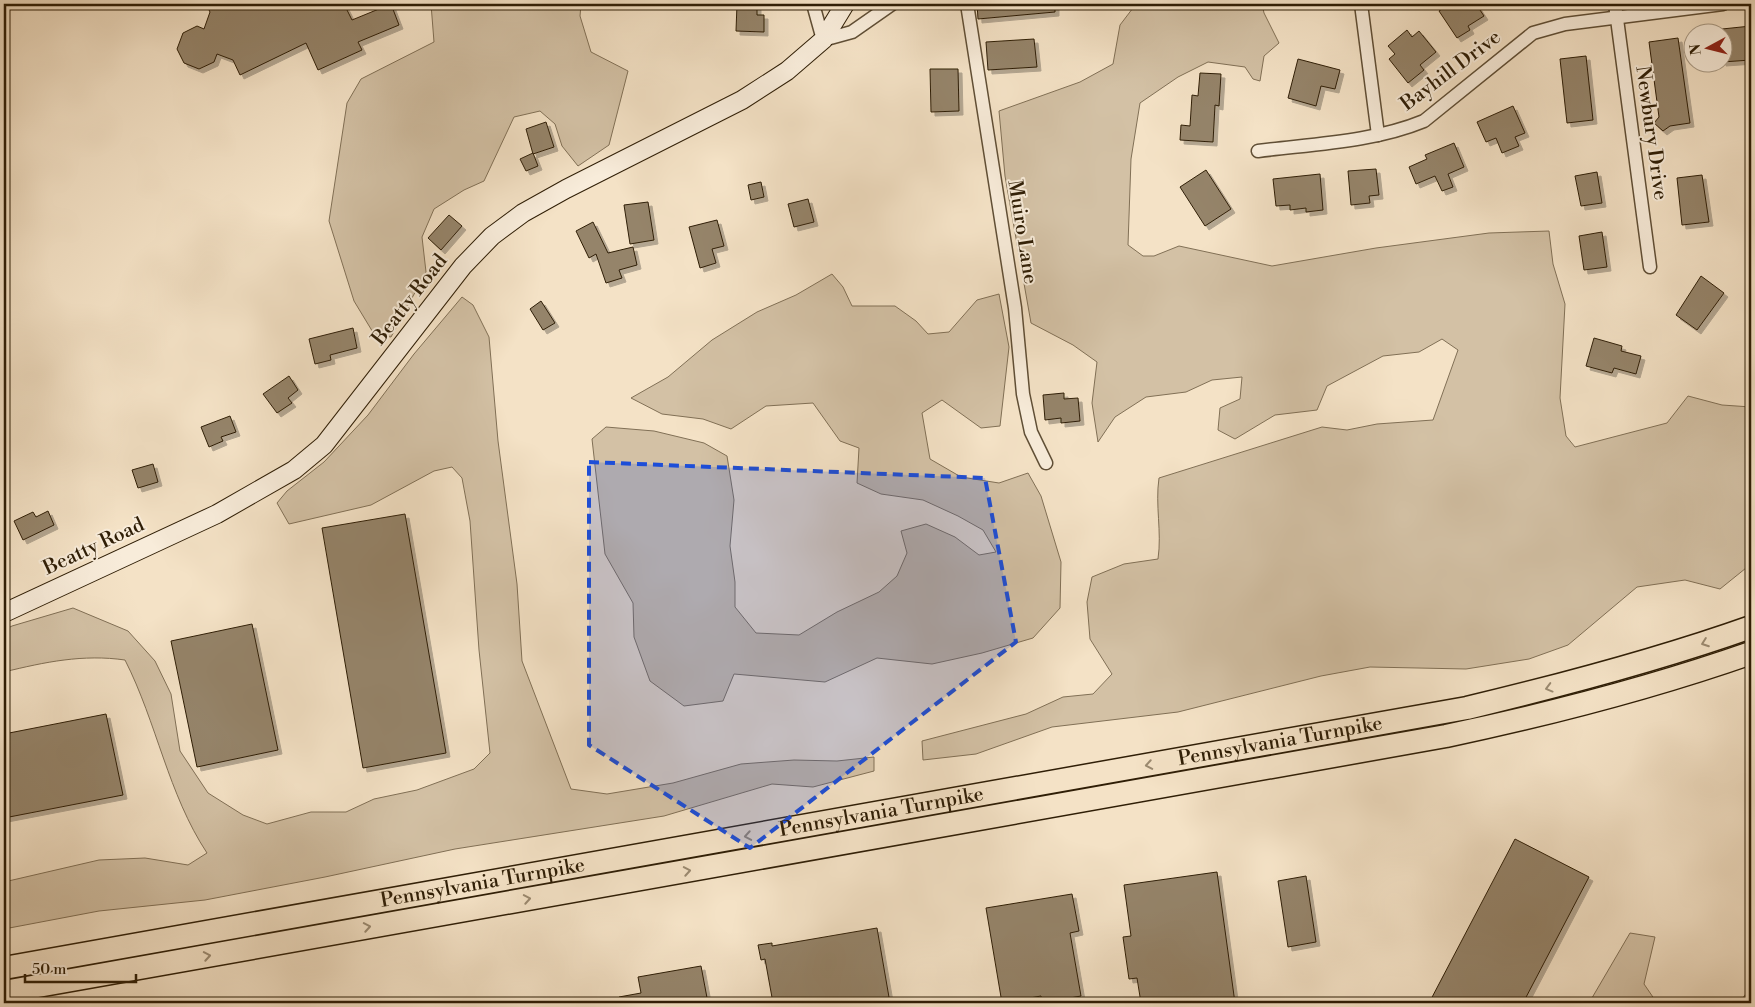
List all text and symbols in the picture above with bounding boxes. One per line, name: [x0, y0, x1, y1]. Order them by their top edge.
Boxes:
north arrow: [1682, 22, 1732, 72]
street label: Bayhill Drive: [1395, 25, 1506, 117]
text: N: [1686, 43, 1706, 56]
street label: Newbury Drive: [1629, 64, 1673, 202]
street label: Muiro Lane: [1001, 178, 1043, 286]
street label: Beatty Road: [366, 249, 454, 351]
street label: Beatty Road: [39, 512, 149, 582]
one-way arrow: [1702, 638, 1710, 648]
one-way arrow: [1546, 683, 1554, 693]
street label: Pennsylvania Turnpike: [1176, 711, 1384, 772]
one-way arrow: [1145, 759, 1153, 770]
street label: Pennsylvania Turnpike: [777, 782, 986, 843]
one-way arrow: [743, 831, 752, 841]
street label: Pennsylvania Turnpike: [378, 853, 587, 913]
one-way arrow: [682, 866, 691, 876]
one-way arrow: [522, 895, 531, 905]
one-way arrow: [362, 923, 371, 933]
one-way arrow: [202, 951, 211, 961]
scale bar: [25, 952, 136, 984]
text: 50 m: [32, 960, 66, 979]

